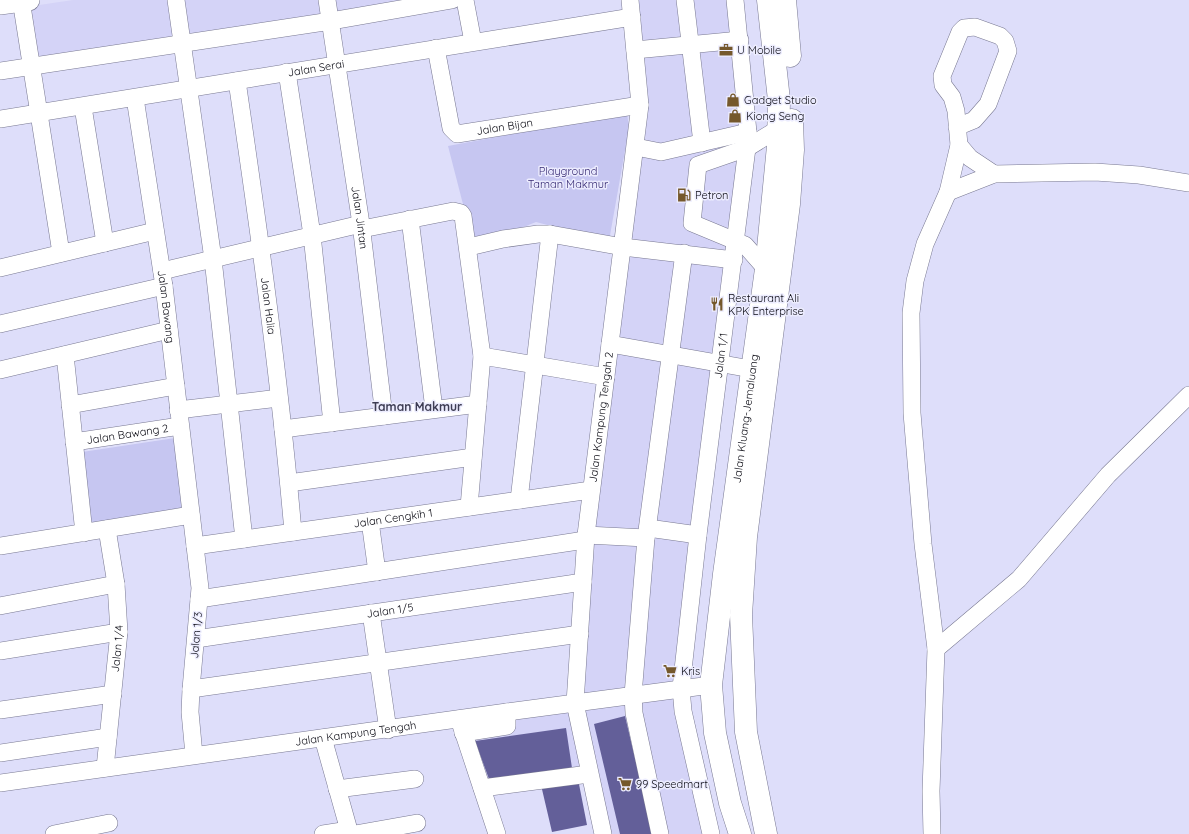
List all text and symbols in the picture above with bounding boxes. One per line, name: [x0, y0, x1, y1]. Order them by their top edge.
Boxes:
office icon: U Mobile: [718, 42, 734, 58]
place label: U Mobile: [737, 43, 781, 57]
street label: Jalan Serai: [287, 57, 345, 79]
shop icon: Gadget Studio: [725, 92, 741, 108]
place label: Gadget Studio: [744, 93, 817, 107]
shop icon: Kiong Seng: [727, 108, 743, 124]
place label: Kiong Seng: [746, 109, 804, 123]
street label: Jalan Bijan: [475, 115, 534, 138]
park label: Playground Taman Makmur: [528, 164, 609, 191]
street label: Jalan Jintan: [348, 185, 371, 250]
fuel station icon: Petron: [676, 187, 692, 203]
place label: Petron: [695, 188, 728, 202]
street label: Jalan Bawang: [155, 269, 178, 344]
street label: Jalan Halia: [258, 276, 279, 335]
place label: Restaurant Ali KPK Enterprise: [728, 291, 804, 318]
restaurant icon: Restaurant Ali KPK Enterprise: [709, 296, 725, 312]
street label: Jalan 1/1: [711, 332, 731, 379]
street label: Jalan Kampung Tengah 2: [586, 351, 616, 483]
street label: Jalan Kluang-Jemaluang: [730, 353, 761, 484]
district label: Taman Makmur: [372, 399, 462, 414]
street label: Jalan Bawang 2: [85, 421, 169, 447]
street label: Jalan Cengkih 1: [353, 505, 434, 531]
street label: Jalan 1/5: [365, 600, 414, 621]
street label: Jalan 1/3: [187, 611, 205, 659]
street label: Jalan 1/4: [108, 625, 126, 673]
supermarket icon: Kris: [662, 663, 678, 679]
place label: Kris: [681, 664, 700, 678]
street label: Jalan Kampung Tengah: [294, 718, 417, 749]
supermarket icon: 99 Speedmart: [617, 776, 633, 792]
place label: 99 Speedmart: [636, 777, 708, 791]

